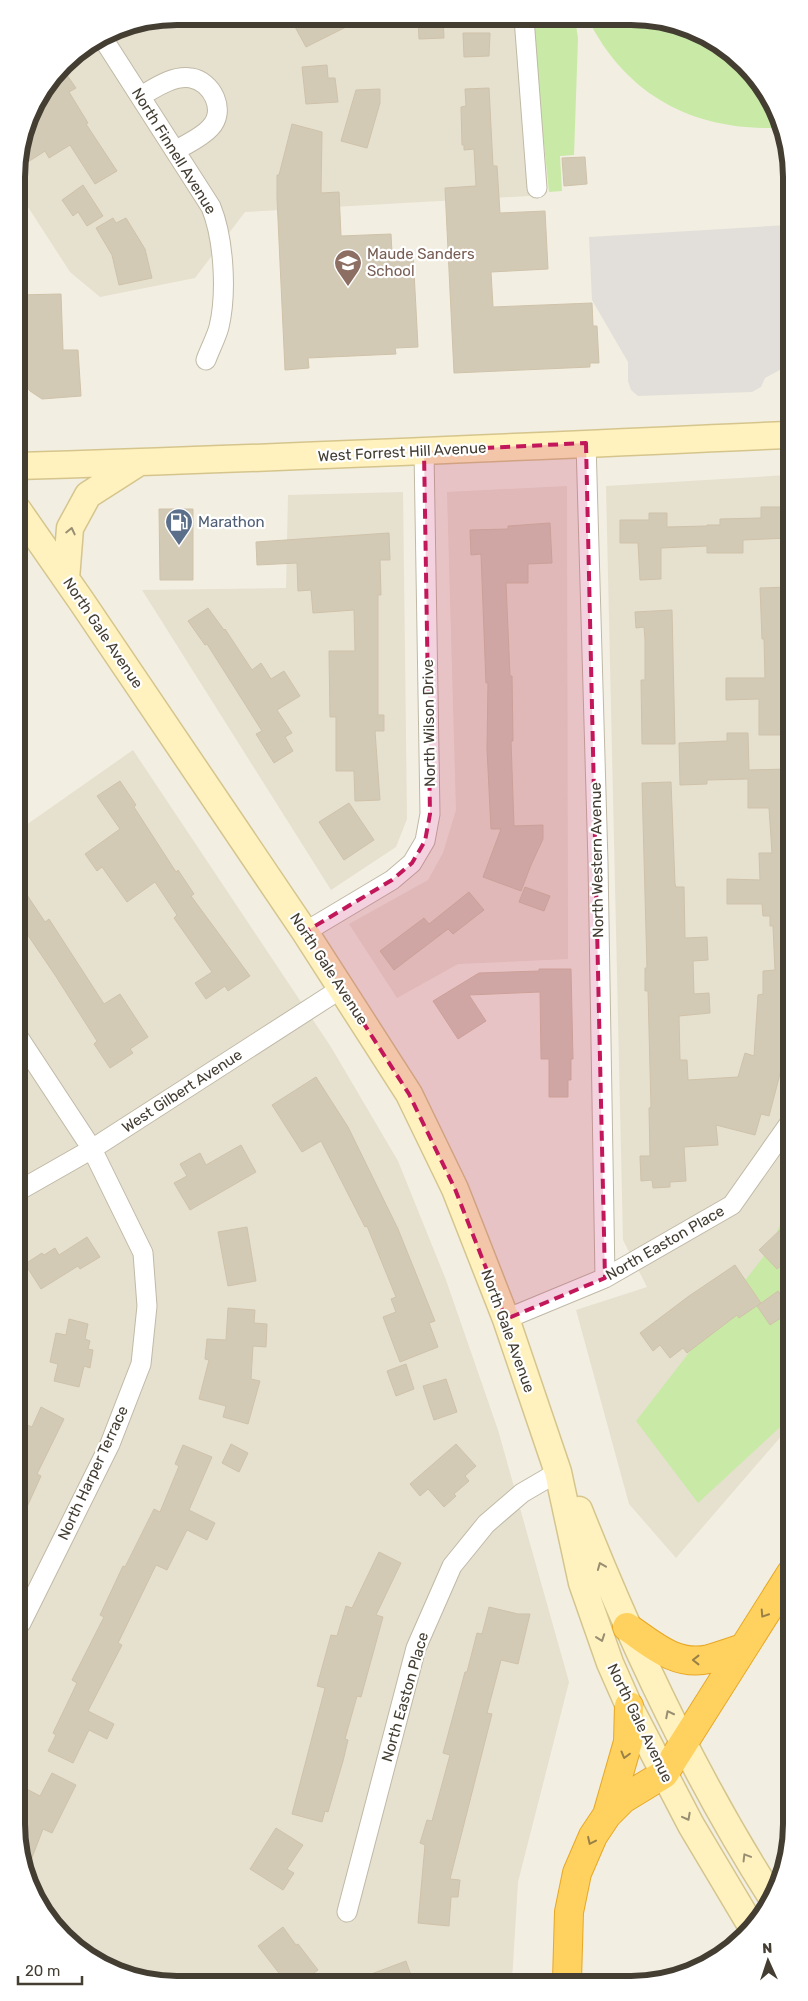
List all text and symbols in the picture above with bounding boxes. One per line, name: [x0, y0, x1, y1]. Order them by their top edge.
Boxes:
street label: North Finnell Avenue: [128, 85, 220, 217]
place label: Maude Sanders School: [367, 245, 475, 280]
school or university icon: Maude Sanders School: [333, 248, 363, 287]
street label: West Forrest Hill Avenue: [317, 439, 487, 465]
fuel station icon: Marathon: [164, 507, 194, 546]
place label: Marathon: [198, 513, 265, 531]
one-way arrow: [65, 527, 76, 535]
street label: North Gale Avenue: [59, 574, 147, 692]
street label: North Wilson Drive: [419, 659, 439, 787]
street label: North Western Avenue: [587, 782, 607, 938]
street label: North Gale Avenue: [286, 910, 372, 1028]
street label: West Gilbert Avenue: [119, 1045, 245, 1137]
street label: North Easton Place: [603, 1202, 727, 1284]
street label: North Gale Avenue: [477, 1267, 539, 1395]
street label: North Harper Terrace: [54, 1403, 132, 1543]
one-way arrow: [597, 1562, 608, 1571]
one-way arrow: [761, 1609, 771, 1618]
street label: North Easton Place: [378, 1630, 432, 1764]
one-way arrow: [595, 1633, 605, 1641]
one-way arrow: [691, 1655, 699, 1665]
street label: North Gale Avenue: [603, 1661, 677, 1785]
one-way arrow: [665, 1710, 675, 1719]
one-way arrow: [620, 1750, 631, 1759]
one-way arrow: [681, 1811, 691, 1820]
one-way arrow: [587, 1836, 598, 1845]
one-way arrow: [742, 1854, 752, 1863]
north arrow: [743, 1936, 793, 1986]
text: N: [762, 1940, 773, 1957]
scale bar: [18, 1954, 81, 1986]
text: 20 m: [25, 1962, 60, 1980]

